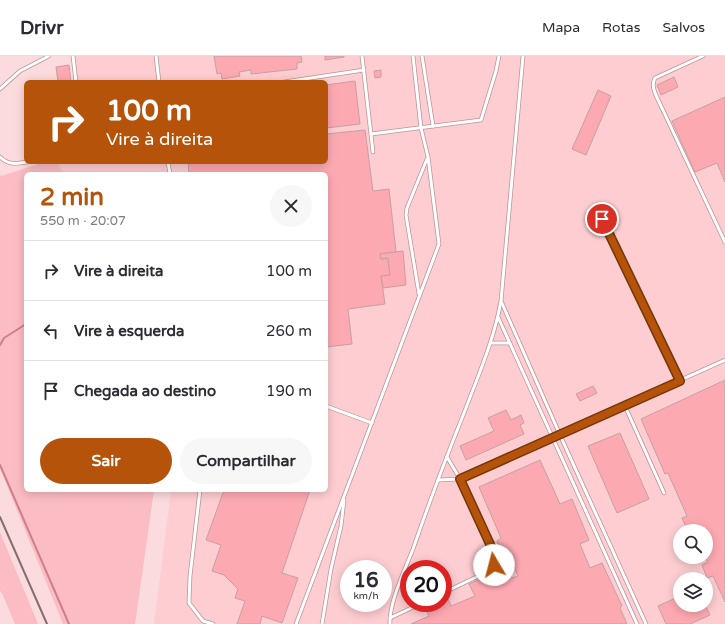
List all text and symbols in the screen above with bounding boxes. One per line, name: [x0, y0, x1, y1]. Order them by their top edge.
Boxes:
text: Drivr: [20, 17, 63, 39]
text: Mapa: [542, 19, 580, 36]
text: Rotas: [602, 19, 640, 36]
text: Salvos: [662, 19, 705, 36]
text: 100 m: [106, 94, 192, 128]
icon: right: [40, 96, 92, 148]
text: Vire à direita: [106, 128, 213, 150]
text: 2 min: [40, 183, 104, 212]
button: close: [270, 185, 312, 227]
pin: [585, 202, 619, 236]
icon: arrive: [591, 208, 613, 230]
text: 550 m · 20:07: [40, 213, 126, 229]
icon: right: [40, 260, 62, 282]
text: Vire à direita: [74, 262, 163, 280]
text: 100 m: [266, 262, 312, 280]
icon: left: [40, 320, 62, 342]
text: Vire à esquerda: [74, 322, 184, 340]
text: 260 m: [266, 322, 312, 340]
icon: arrive: [40, 380, 62, 402]
text: Chegada ao destino: [74, 382, 216, 400]
text: 190 m: [266, 382, 312, 400]
button: Sair: [40, 438, 172, 484]
button: Compartilhar: [180, 438, 312, 484]
map controls: [673, 524, 713, 612]
button: search: [673, 524, 713, 564]
position arrow: [473, 544, 515, 586]
speed limit sign: 20: [400, 560, 452, 612]
text: 16: [353, 569, 379, 593]
button: layers: [673, 572, 713, 612]
text: km/h: [353, 590, 379, 602]

